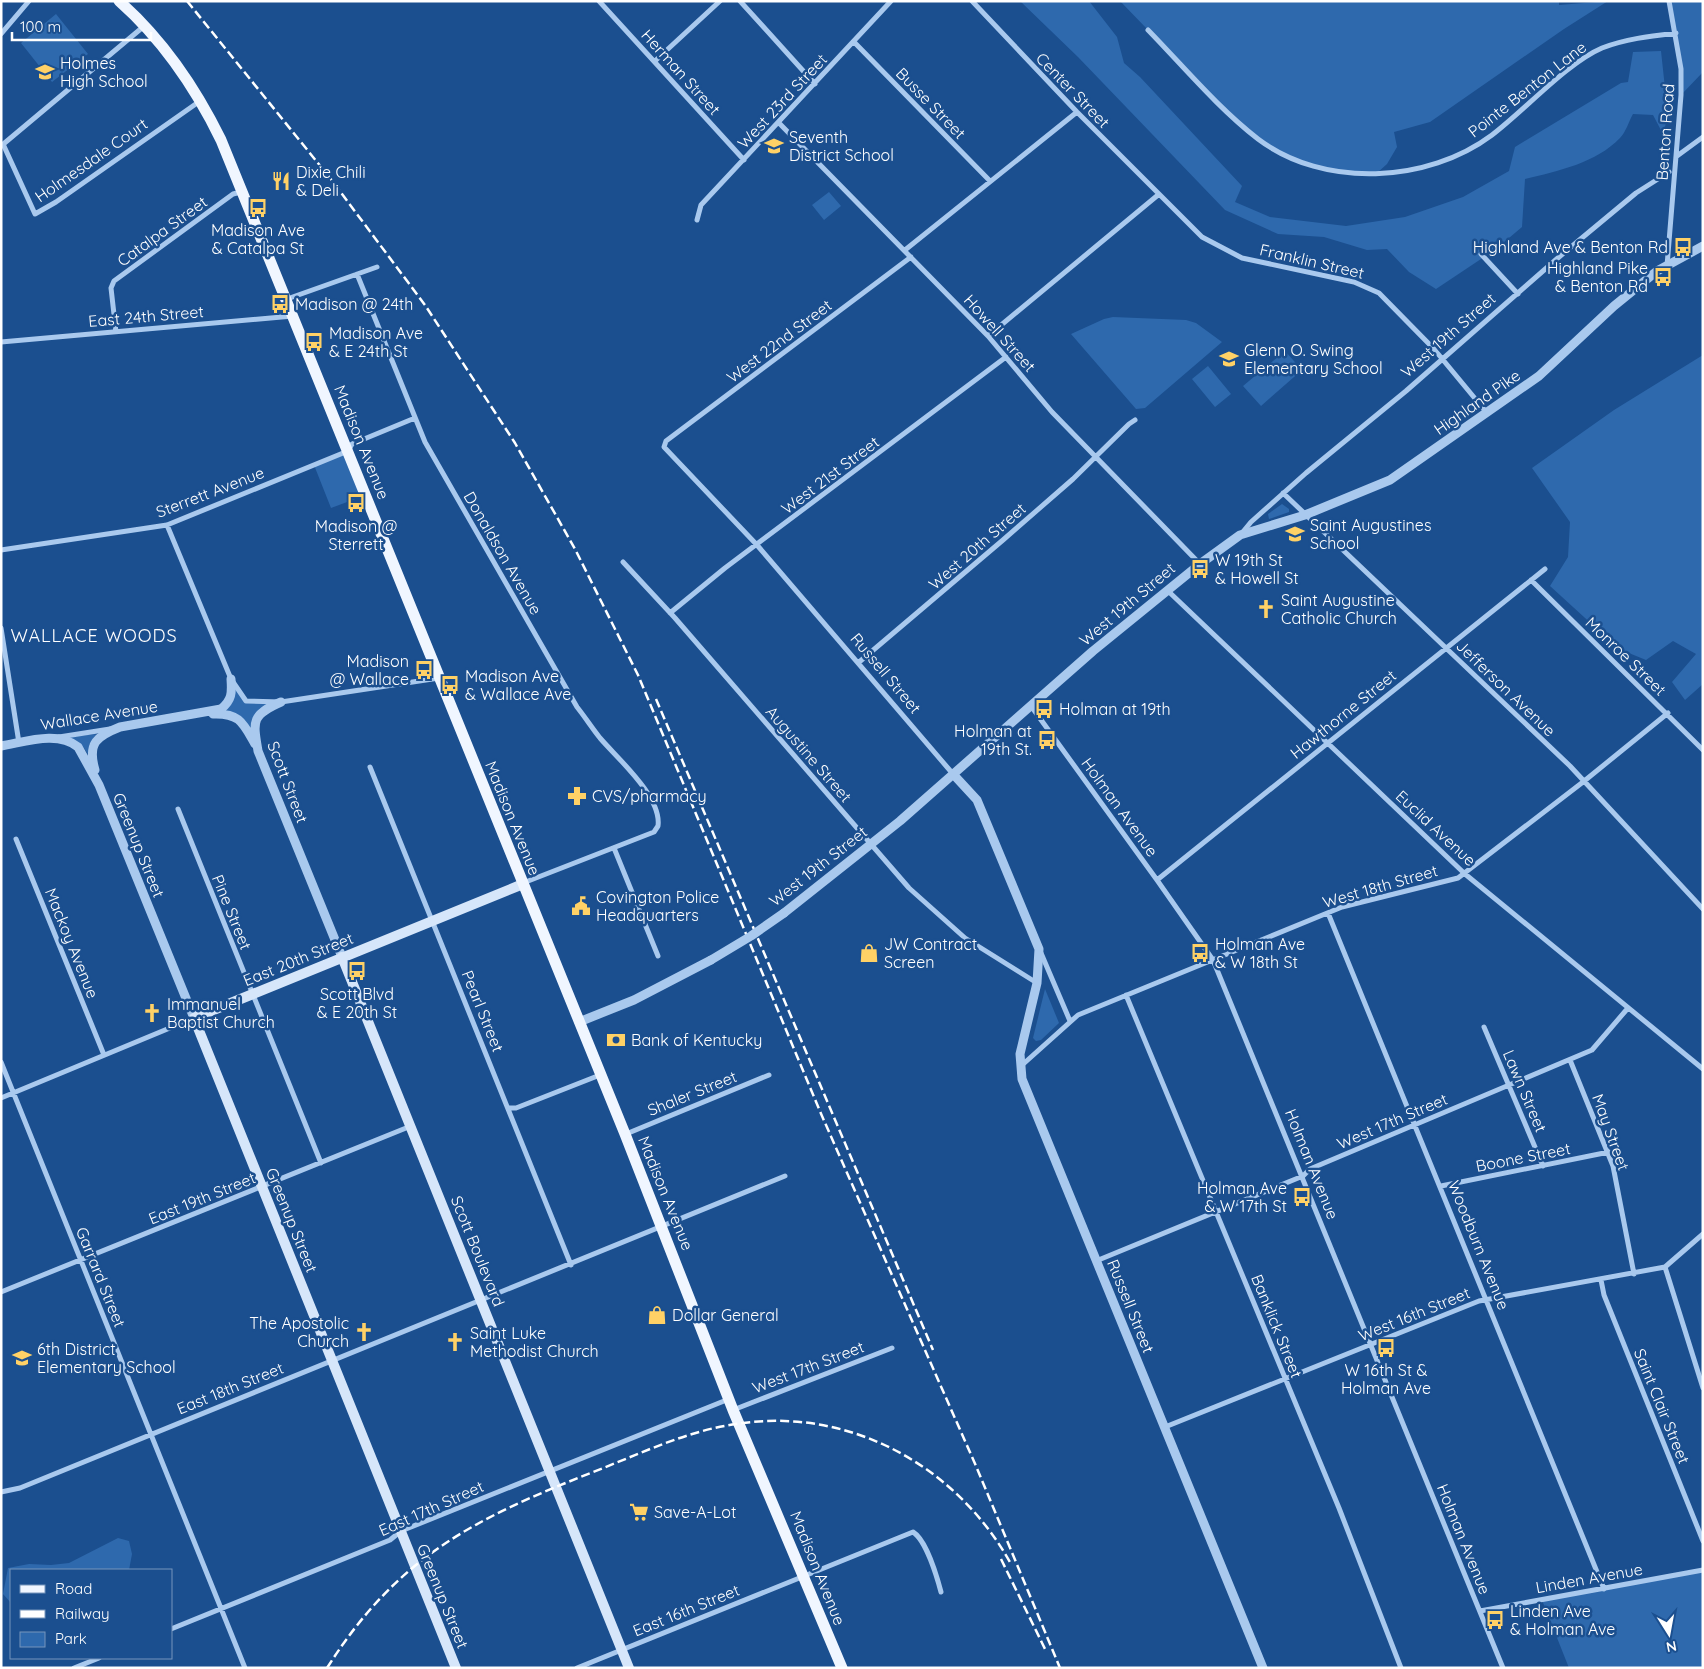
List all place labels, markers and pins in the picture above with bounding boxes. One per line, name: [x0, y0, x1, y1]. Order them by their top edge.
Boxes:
place label: Holmes High School: [60, 53, 148, 91]
school or university icon: Holmes High School: [34, 61, 56, 83]
place label: Seventh District School: [789, 127, 894, 165]
school or university icon: Seventh District School: [763, 135, 785, 157]
place label: Dixie Chili & Deli: [296, 162, 366, 200]
restaurant icon: Dixie Chili & Deli: [270, 170, 292, 192]
bus stop icon: Madison Ave & Catalpa St: [247, 197, 269, 219]
place label: Madison Ave & Catalpa St: [211, 220, 305, 258]
bus stop icon: Highland Ave & Benton Rd: [1672, 236, 1694, 258]
place label: Highland Ave & Benton Rd: [1473, 237, 1668, 257]
place label: Highland Pike & Benton Rd: [1547, 258, 1648, 296]
bus stop icon: Highland Pike & Benton Rd: [1652, 266, 1674, 288]
bus stop icon: Madison @ 24th: [269, 293, 291, 315]
place label: Madison @ 24th: [295, 294, 413, 314]
place label: Madison Ave & E 24th St: [329, 323, 423, 361]
bus stop icon: Madison Ave & E 24th St: [303, 331, 325, 353]
place label: Glenn O. Swing Elementary School: [1244, 340, 1383, 378]
school or university icon: Glenn O. Swing Elementary School: [1218, 348, 1240, 370]
bus stop icon: Madison @ Sterrett: [345, 492, 367, 514]
place label: Saint Augustines School: [1310, 515, 1431, 553]
place label: Madison @ Sterrett: [315, 516, 397, 554]
school or university icon: Saint Augustines School: [1284, 523, 1306, 545]
place label: W 19th St & Howell St: [1215, 550, 1299, 588]
bus stop icon: W 19th St & Howell St: [1189, 558, 1211, 580]
place label: Saint Augustine Catholic Church: [1281, 590, 1397, 628]
church icon: Saint Augustine Catholic Church: [1255, 598, 1277, 620]
place label: Madison @ Wallace: [330, 651, 409, 689]
bus stop icon: Madison @ Wallace: [413, 659, 435, 681]
place label: Madison Ave & Wallace Ave: [465, 666, 571, 704]
bus stop icon: Madison Ave & Wallace Ave: [439, 674, 461, 696]
bus stop icon: Holman at 19th: [1033, 698, 1055, 720]
place label: Holman at 19th: [1059, 699, 1171, 719]
place label: Holman at 19th St.: [954, 721, 1032, 759]
bus stop icon: Holman at 19th St.: [1036, 729, 1058, 751]
pharmacy icon: CVS/pharmacy: [566, 785, 588, 807]
place label: CVS/pharmacy: [592, 786, 707, 806]
place label: Covington Police Headquarters: [596, 887, 719, 925]
public building icon: Covington Police Headquarters: [570, 895, 592, 917]
place label: JW Contract Screen: [884, 934, 977, 972]
place label: Holman Ave & W 18th St: [1215, 934, 1305, 972]
shop icon: JW Contract Screen: [858, 942, 880, 964]
bus stop icon: Holman Ave & W 18th St: [1189, 942, 1211, 964]
bus stop icon: Scott Blvd & E 20th St: [346, 960, 368, 982]
place label: Scott Blvd & E 20th St: [317, 984, 397, 1022]
place label: Immanuel Baptist Church: [167, 994, 275, 1032]
church icon: Immanuel Baptist Church: [141, 1002, 163, 1024]
bank icon: Bank of Kentucky: [605, 1029, 627, 1051]
place label: Bank of Kentucky: [631, 1030, 762, 1050]
place label: Holman Ave & W 17th St: [1197, 1178, 1287, 1216]
bus stop icon: Holman Ave & W 17th St: [1291, 1186, 1313, 1208]
shop icon: Dollar General: [646, 1304, 668, 1326]
place label: Dollar General: [672, 1305, 779, 1325]
place label: The Apostolic Church: [249, 1313, 349, 1351]
church icon: The Apostolic Church: [353, 1321, 375, 1343]
place label: Saint Luke Methodist Church: [470, 1323, 599, 1361]
church icon: Saint Luke Methodist Church: [444, 1331, 466, 1353]
bus stop icon: W 16th St & Holman Ave: [1375, 1337, 1397, 1359]
place label: 6th District Elementary School: [37, 1339, 176, 1377]
school or university icon: 6th District Elementary School: [11, 1347, 33, 1369]
place label: W 16th St & Holman Ave: [1341, 1360, 1431, 1398]
supermarket icon: Save-A-Lot: [628, 1501, 650, 1523]
place label: Save-A-Lot: [654, 1502, 736, 1522]
place label: Linden Ave & Holman Ave: [1510, 1601, 1615, 1639]
bus stop icon: Linden Ave & Holman Ave: [1484, 1609, 1506, 1631]

